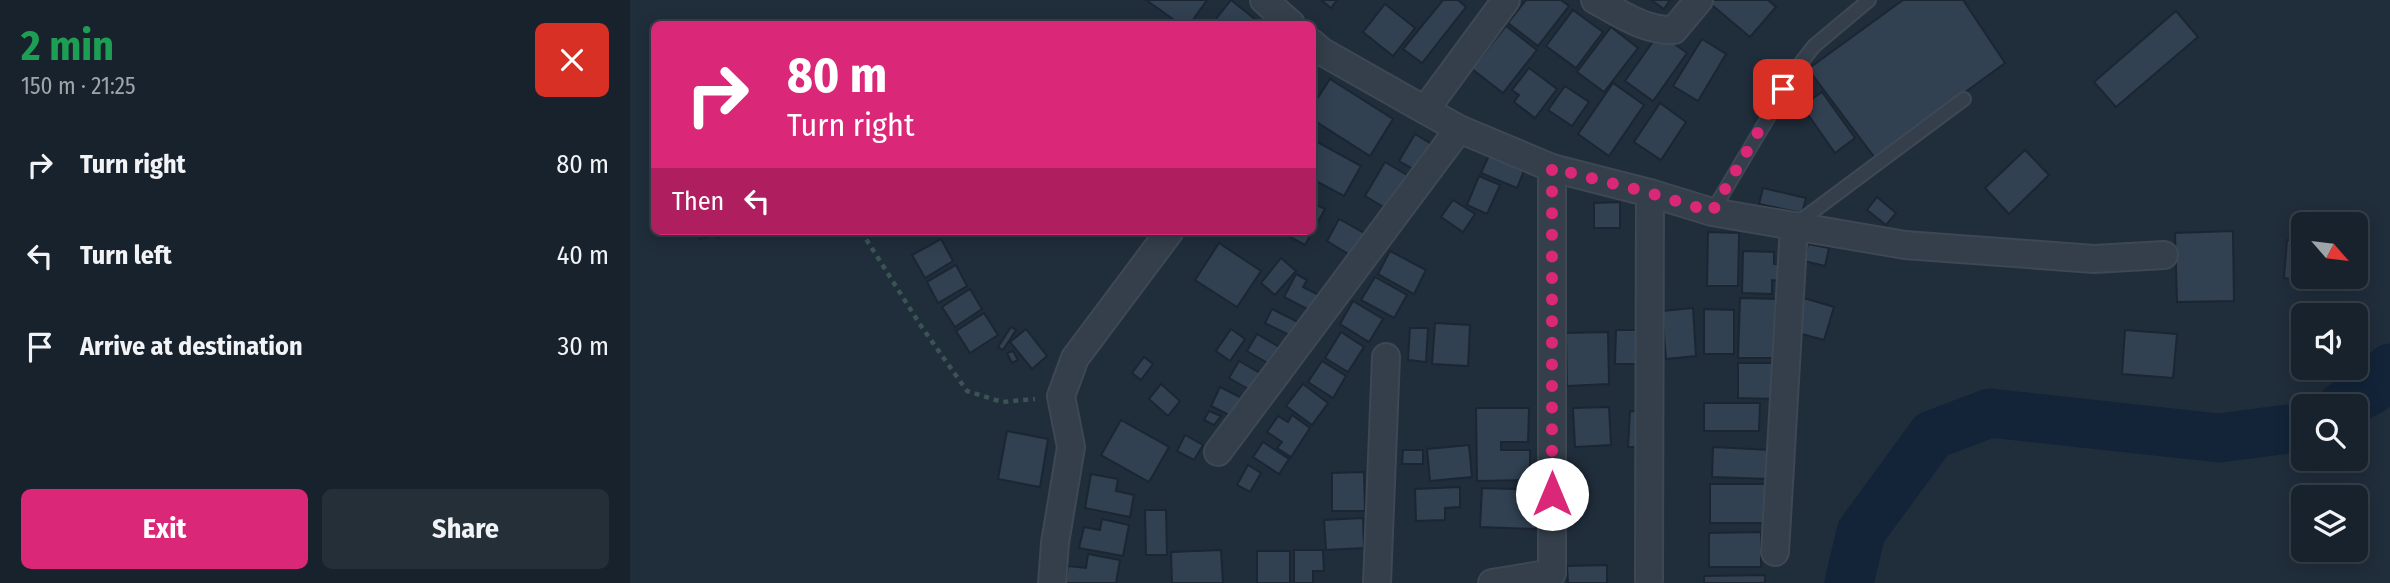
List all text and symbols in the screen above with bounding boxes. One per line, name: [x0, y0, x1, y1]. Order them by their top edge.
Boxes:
text: 2 min: [21, 21, 114, 71]
button: close: [535, 23, 609, 97]
text: 80 m: [787, 46, 887, 105]
icon: right: [672, 49, 763, 140]
pin: [1753, 59, 1813, 119]
icon: arrive: [1764, 70, 1802, 108]
text: 150 m · 21:25: [21, 72, 135, 100]
text: Turn right: [787, 106, 914, 144]
icon: right: [21, 146, 59, 184]
text: Turn right: [80, 149, 186, 180]
text: 80 m: [556, 149, 609, 180]
icon: left: [738, 182, 776, 220]
text: Then: [672, 186, 724, 217]
north arrow: [2291, 212, 2368, 289]
map controls: [2291, 212, 2368, 562]
icon: left: [21, 237, 59, 275]
text: Turn left: [80, 240, 172, 271]
text: 40 m: [557, 240, 609, 271]
button: sound: [2291, 303, 2368, 380]
icon: arrive: [21, 328, 59, 366]
text: Arrive at destination: [80, 331, 303, 362]
text: 30 m: [558, 331, 609, 362]
button: search: [2291, 394, 2368, 471]
position arrow: [1515, 457, 1589, 531]
button: layers: [2291, 485, 2368, 562]
button: Exit: [21, 489, 308, 569]
button: Share: [322, 489, 609, 569]

